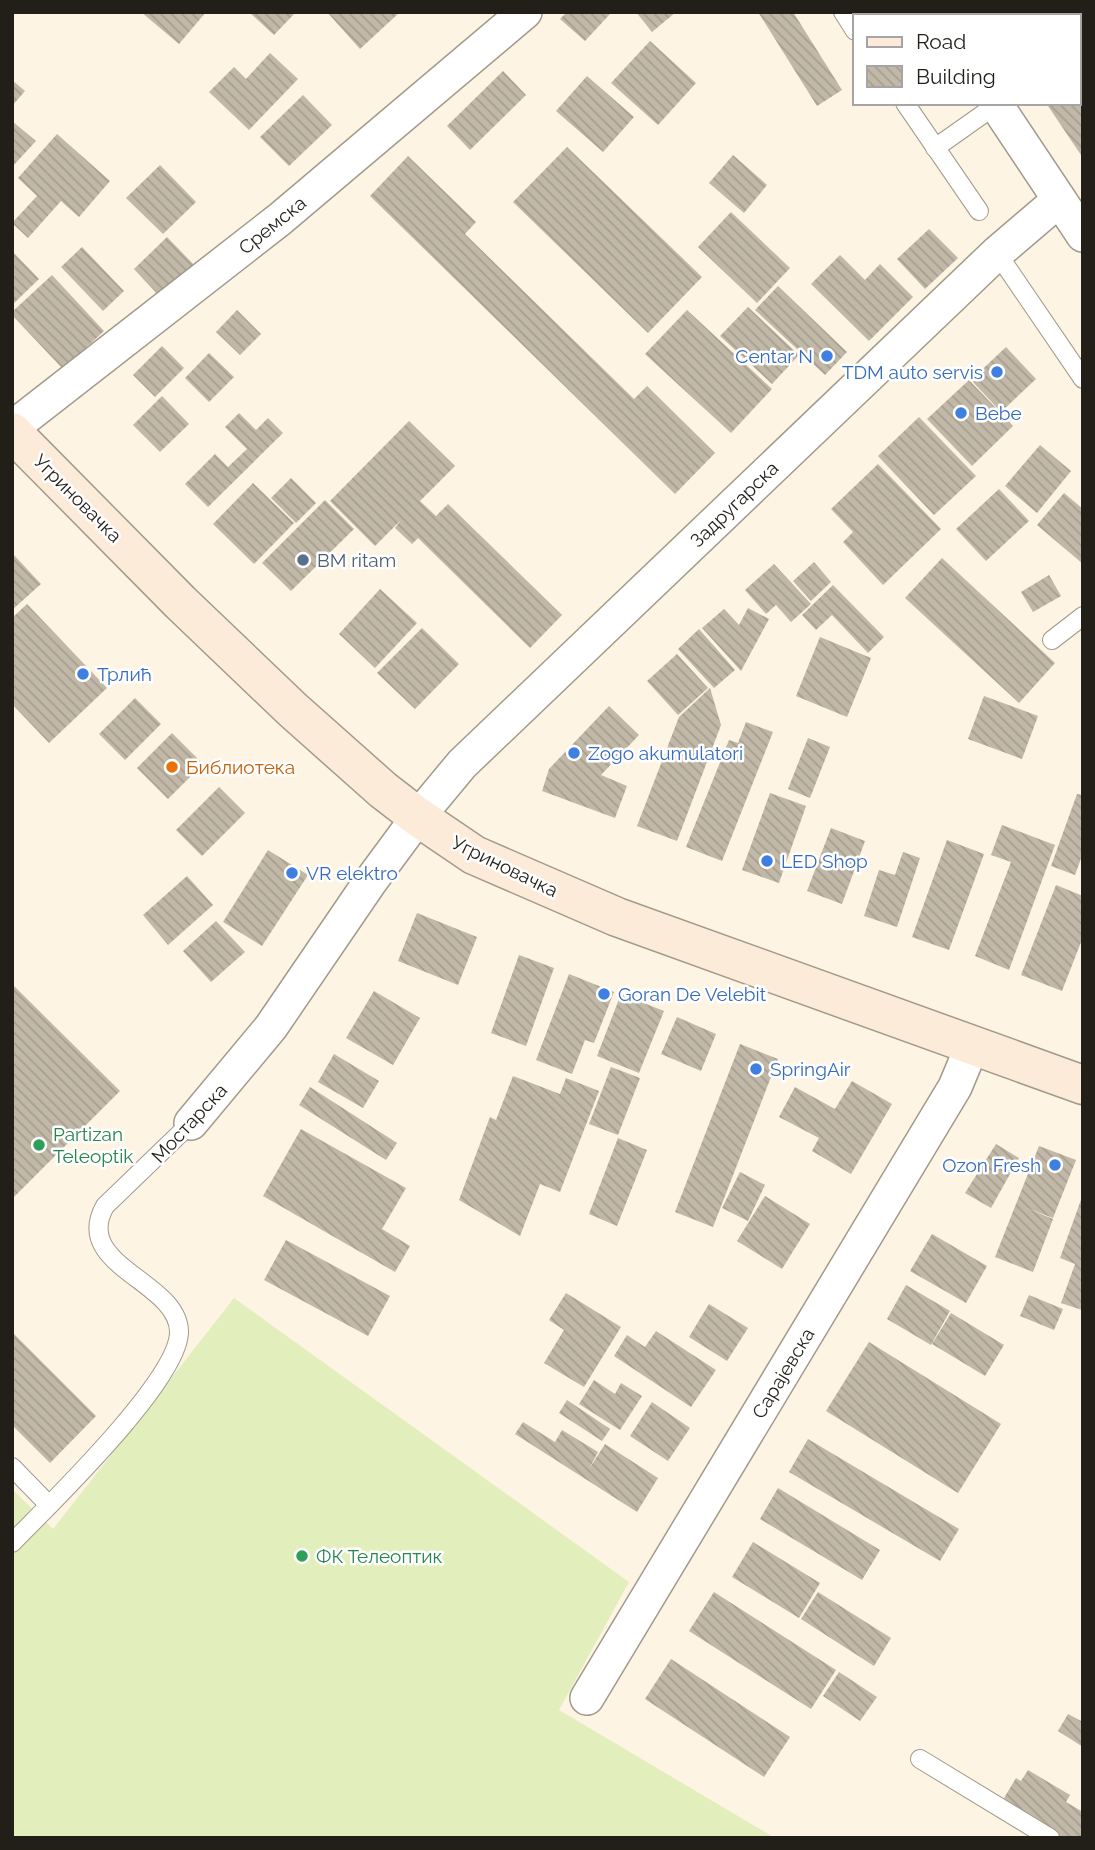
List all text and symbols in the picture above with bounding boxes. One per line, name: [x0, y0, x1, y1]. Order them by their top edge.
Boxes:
legend: [853, 14, 1081, 105]
text: Road: [916, 29, 966, 54]
text: Building: [916, 64, 996, 89]
street label: Сремска: [234, 191, 310, 259]
place label: Centar N: [735, 345, 813, 367]
marker: Centar N: [819, 348, 835, 364]
place label: TDM auto servis: [842, 361, 983, 383]
marker: TDM auto servis: [989, 364, 1005, 380]
place label: Bebe: [975, 402, 1022, 424]
marker: Bebe: [953, 405, 969, 421]
street label: Угриновачка: [29, 449, 127, 547]
street label: Задругарска: [685, 457, 783, 551]
place label: BM ritam: [317, 549, 396, 571]
marker: BM ritam: [295, 552, 311, 568]
place label: Трлић: [97, 663, 152, 685]
marker: Трлић: [75, 666, 91, 682]
place label: Zogo akumulatori: [588, 742, 743, 764]
marker: Zogo akumulatori: [566, 745, 582, 761]
place label: Библиотека: [186, 756, 295, 778]
marker: Библиотека: [164, 759, 180, 775]
street label: Угриновачка: [448, 831, 562, 901]
place label: LED Shop: [781, 850, 868, 872]
marker: LED Shop: [759, 853, 775, 869]
place label: VR elektro: [306, 862, 398, 884]
marker: VR elektro: [284, 865, 300, 881]
place label: Goran De Velebit: [618, 983, 767, 1005]
marker: Goran De Velebit: [596, 986, 612, 1002]
place label: SpringAir: [770, 1058, 851, 1080]
marker: SpringAir: [748, 1061, 764, 1077]
street label: Мостарска: [147, 1079, 231, 1167]
place label: Partizan Teleoptik: [53, 1123, 133, 1167]
marker: Partizan Teleoptik: [31, 1137, 47, 1153]
place label: Ozon Fresh: [942, 1154, 1041, 1176]
marker: Ozon Fresh: [1047, 1157, 1063, 1173]
street label: Сарајевска: [747, 1324, 819, 1422]
place label: ФК Телеоптик: [316, 1545, 443, 1567]
marker: ФК Телеоптик: [294, 1548, 310, 1564]

